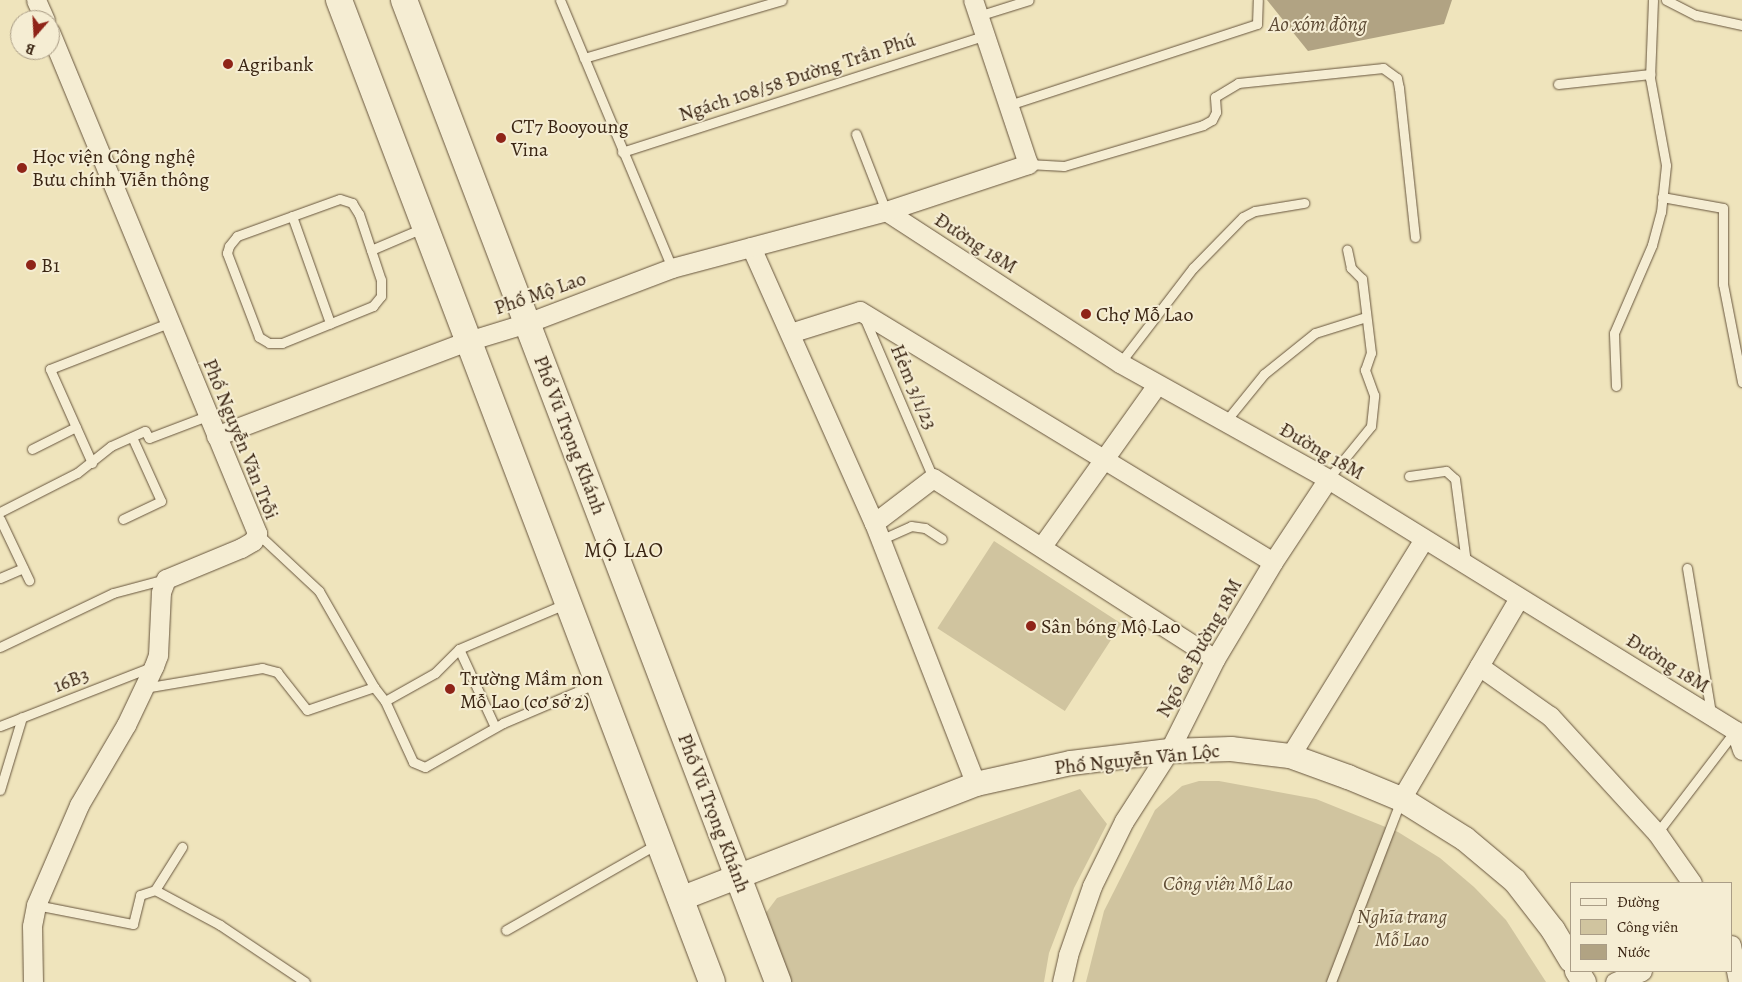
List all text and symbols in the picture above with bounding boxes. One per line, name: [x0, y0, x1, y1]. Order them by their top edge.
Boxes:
north arrow: [10, 10, 60, 60]
water label: Ao xóm đông: [1269, 11, 1367, 37]
street label: Ngách 108/58 Đường Trần Phú: [676, 27, 918, 127]
text: B: [23, 38, 38, 59]
place label: Agribank: [238, 52, 313, 76]
marker: Agribank: [222, 58, 234, 70]
place label: CT7 Booyoung Vina: [511, 114, 628, 161]
marker: CT7 Booyoung Vina: [495, 132, 507, 144]
place label: Học viện Công nghệ Bưu chính Viễn thông: [32, 144, 209, 191]
marker: Học viện Công nghệ Bưu chính Viễn thông: [16, 162, 28, 174]
street label: Đường 18M: [930, 207, 1022, 279]
place label: B1: [41, 253, 60, 277]
marker: B1: [25, 259, 37, 271]
street label: Phố Mộ Lao: [491, 266, 589, 320]
place label: Chợ Mỗ Lao: [1096, 302, 1193, 326]
marker: Chợ Mỗ Lao: [1080, 308, 1092, 320]
street label: Hẻm 3/1/23: [885, 341, 943, 433]
street label: Phố Vũ Trọng Khánh: [529, 352, 611, 518]
street label: Phố Nguyễn Văn Trỗi: [198, 355, 284, 523]
street label: Đường 18M: [1275, 417, 1369, 485]
district label: MỘ LAO: [583, 537, 665, 563]
street label: Ngõ 68 Đường 18M: [1151, 574, 1247, 722]
place label: Sân bóng Mộ Lao: [1041, 614, 1180, 638]
marker: Sân bóng Mộ Lao: [1025, 620, 1037, 632]
street label: Đường 18M: [1622, 628, 1714, 698]
street label: 16B3: [50, 662, 92, 698]
place label: Trường Mầm non Mỗ Lao (cơ sở 2): [460, 666, 603, 713]
marker: Trường Mầm non Mỗ Lao (cơ sở 2): [444, 683, 456, 695]
street label: Phố Vũ Trọng Khánh: [673, 730, 755, 896]
street label: Phố Nguyễn Văn Lộc: [1053, 738, 1221, 780]
park label: Công viên Mỗ Lao: [1163, 871, 1293, 895]
legend: [1570, 882, 1732, 972]
text: Đường: [1617, 892, 1659, 912]
park label: Nghĩa trang Mỗ Lao: [1357, 905, 1447, 952]
text: Công viên: [1617, 917, 1678, 937]
text: Nước: [1617, 942, 1650, 962]

